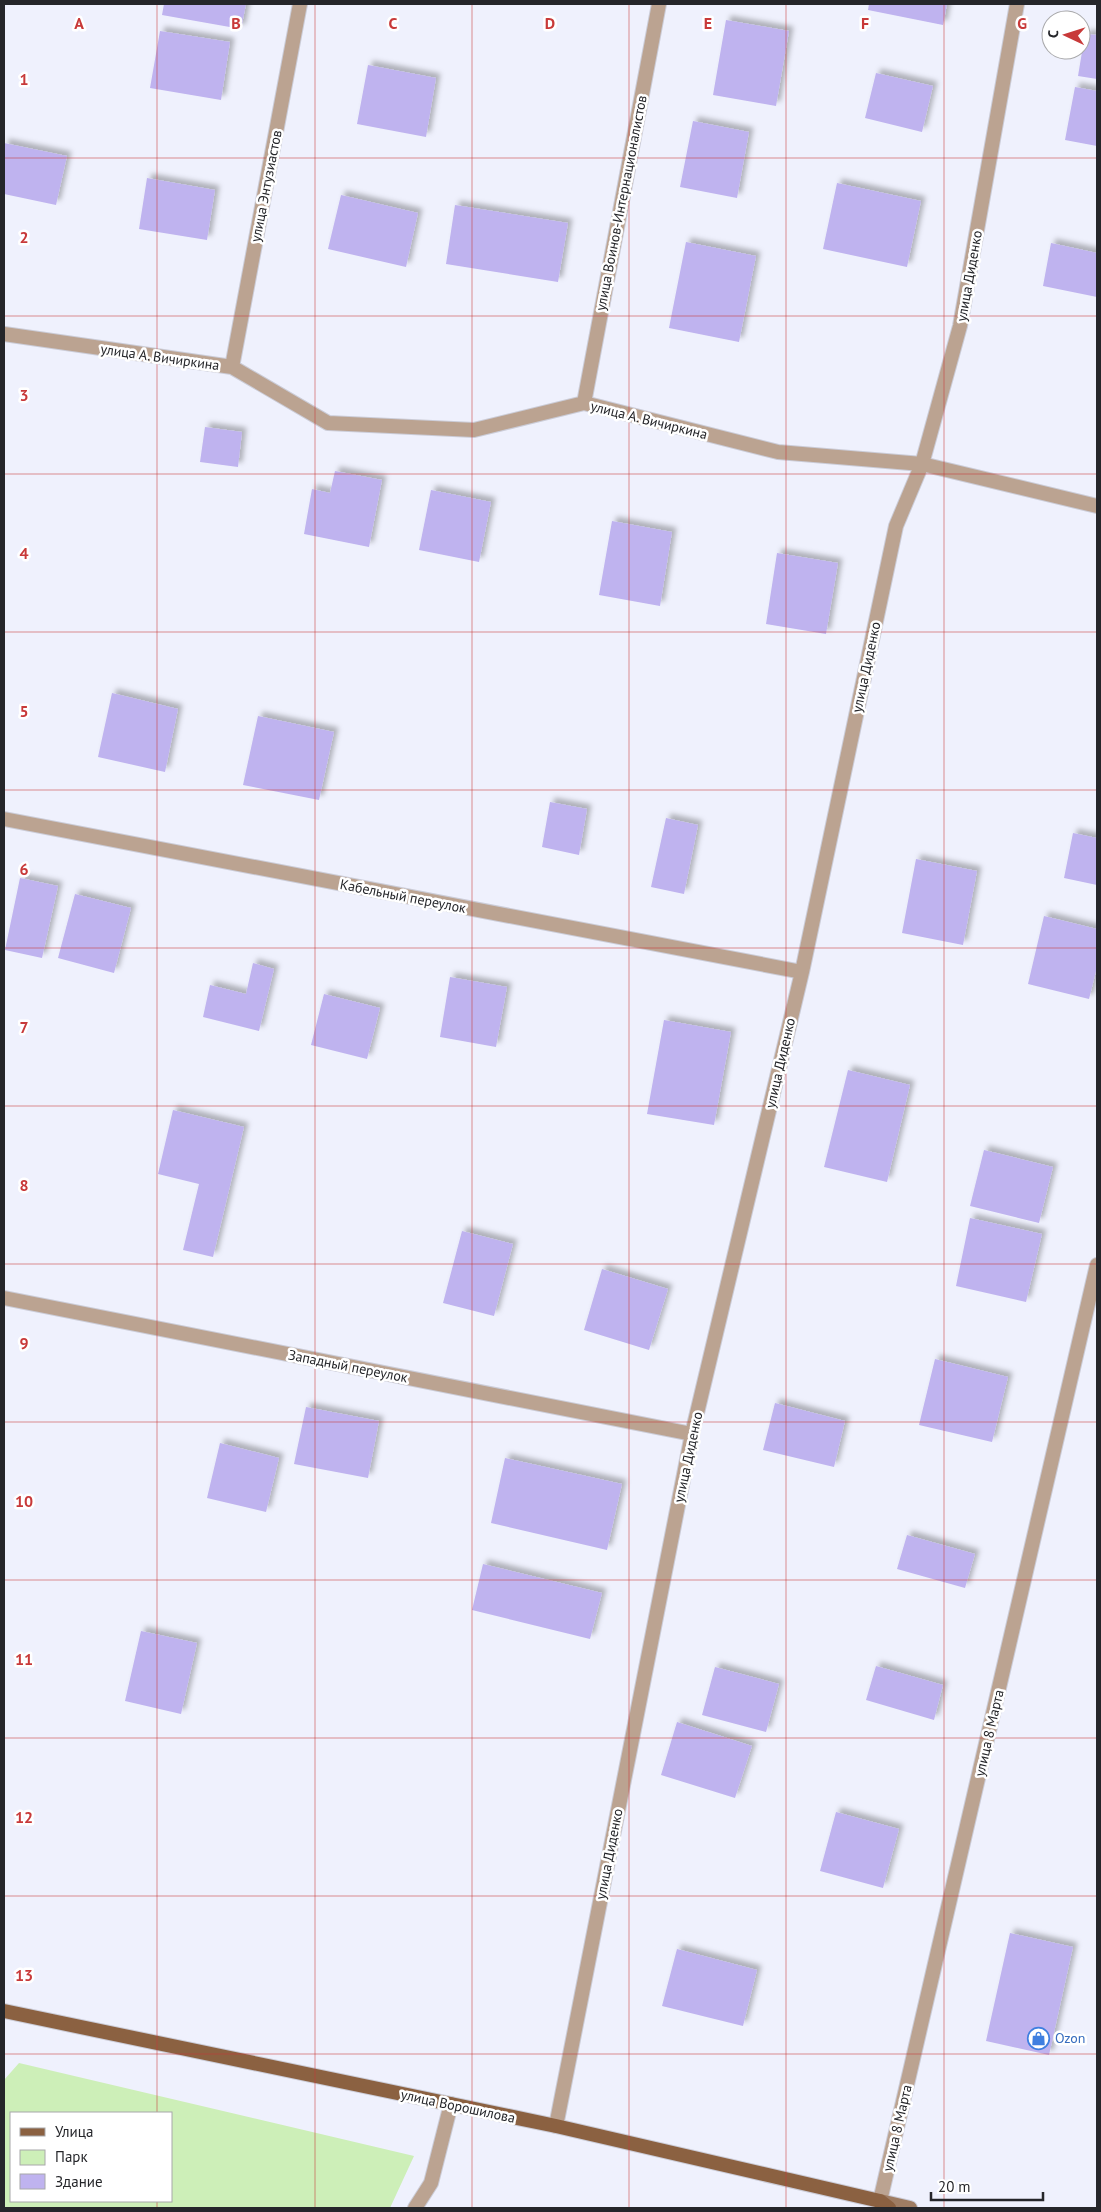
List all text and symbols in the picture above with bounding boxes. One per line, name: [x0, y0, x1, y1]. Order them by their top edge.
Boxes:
north arrow: [1041, 10, 1091, 60]
text: A: [74, 13, 84, 33]
text: B: [231, 13, 241, 33]
text: C: [389, 13, 398, 33]
text: D: [545, 13, 555, 33]
text: E: [704, 13, 712, 33]
text: F: [861, 13, 869, 33]
text: G: [1017, 13, 1027, 33]
text: С: [1044, 29, 1062, 39]
text: 1: [19, 69, 29, 89]
street label: улица Воинов-Интернационалистов: [591, 94, 651, 312]
street label: улица Энтузиастов: [246, 128, 286, 244]
text: 2: [19, 227, 29, 247]
street label: улица Диденко: [952, 229, 986, 323]
street label: улица А. Вичиркина: [99, 340, 221, 374]
text: 3: [19, 385, 29, 405]
street label: улица А. Вичиркина: [589, 397, 709, 443]
text: 4: [19, 543, 29, 563]
street label: улица Диденко: [848, 620, 884, 714]
text: 5: [19, 701, 29, 721]
text: 6: [19, 859, 29, 879]
street label: Кабельный переулок: [338, 875, 468, 917]
street label: улица Диденко: [761, 1016, 799, 1110]
text: 7: [19, 1017, 29, 1037]
text: 8: [19, 1175, 29, 1195]
text: 9: [19, 1333, 29, 1353]
street label: Западный переулок: [287, 1346, 410, 1386]
street label: улица Диденко: [670, 1410, 706, 1504]
text: 10: [15, 1491, 33, 1511]
text: 11: [15, 1649, 33, 1669]
street label: улица 8 Марта: [970, 1688, 1008, 1778]
text: 12: [15, 1807, 33, 1827]
street label: улица Диденко: [591, 1807, 627, 1901]
text: 13: [15, 1965, 33, 1985]
shop icon: Ozon: [1027, 2026, 1051, 2050]
place label: Ozon: [1055, 2029, 1085, 2047]
street label: улица 8 Марта: [878, 2083, 916, 2173]
street label: улица Ворошилова: [399, 2085, 517, 2127]
legend: [10, 2112, 172, 2202]
text: Улица: [55, 2122, 93, 2141]
text: Парк: [55, 2147, 88, 2166]
scale bar: [931, 2170, 1044, 2202]
text: Здание: [55, 2172, 103, 2191]
text: 20 m: [938, 2177, 971, 2196]

